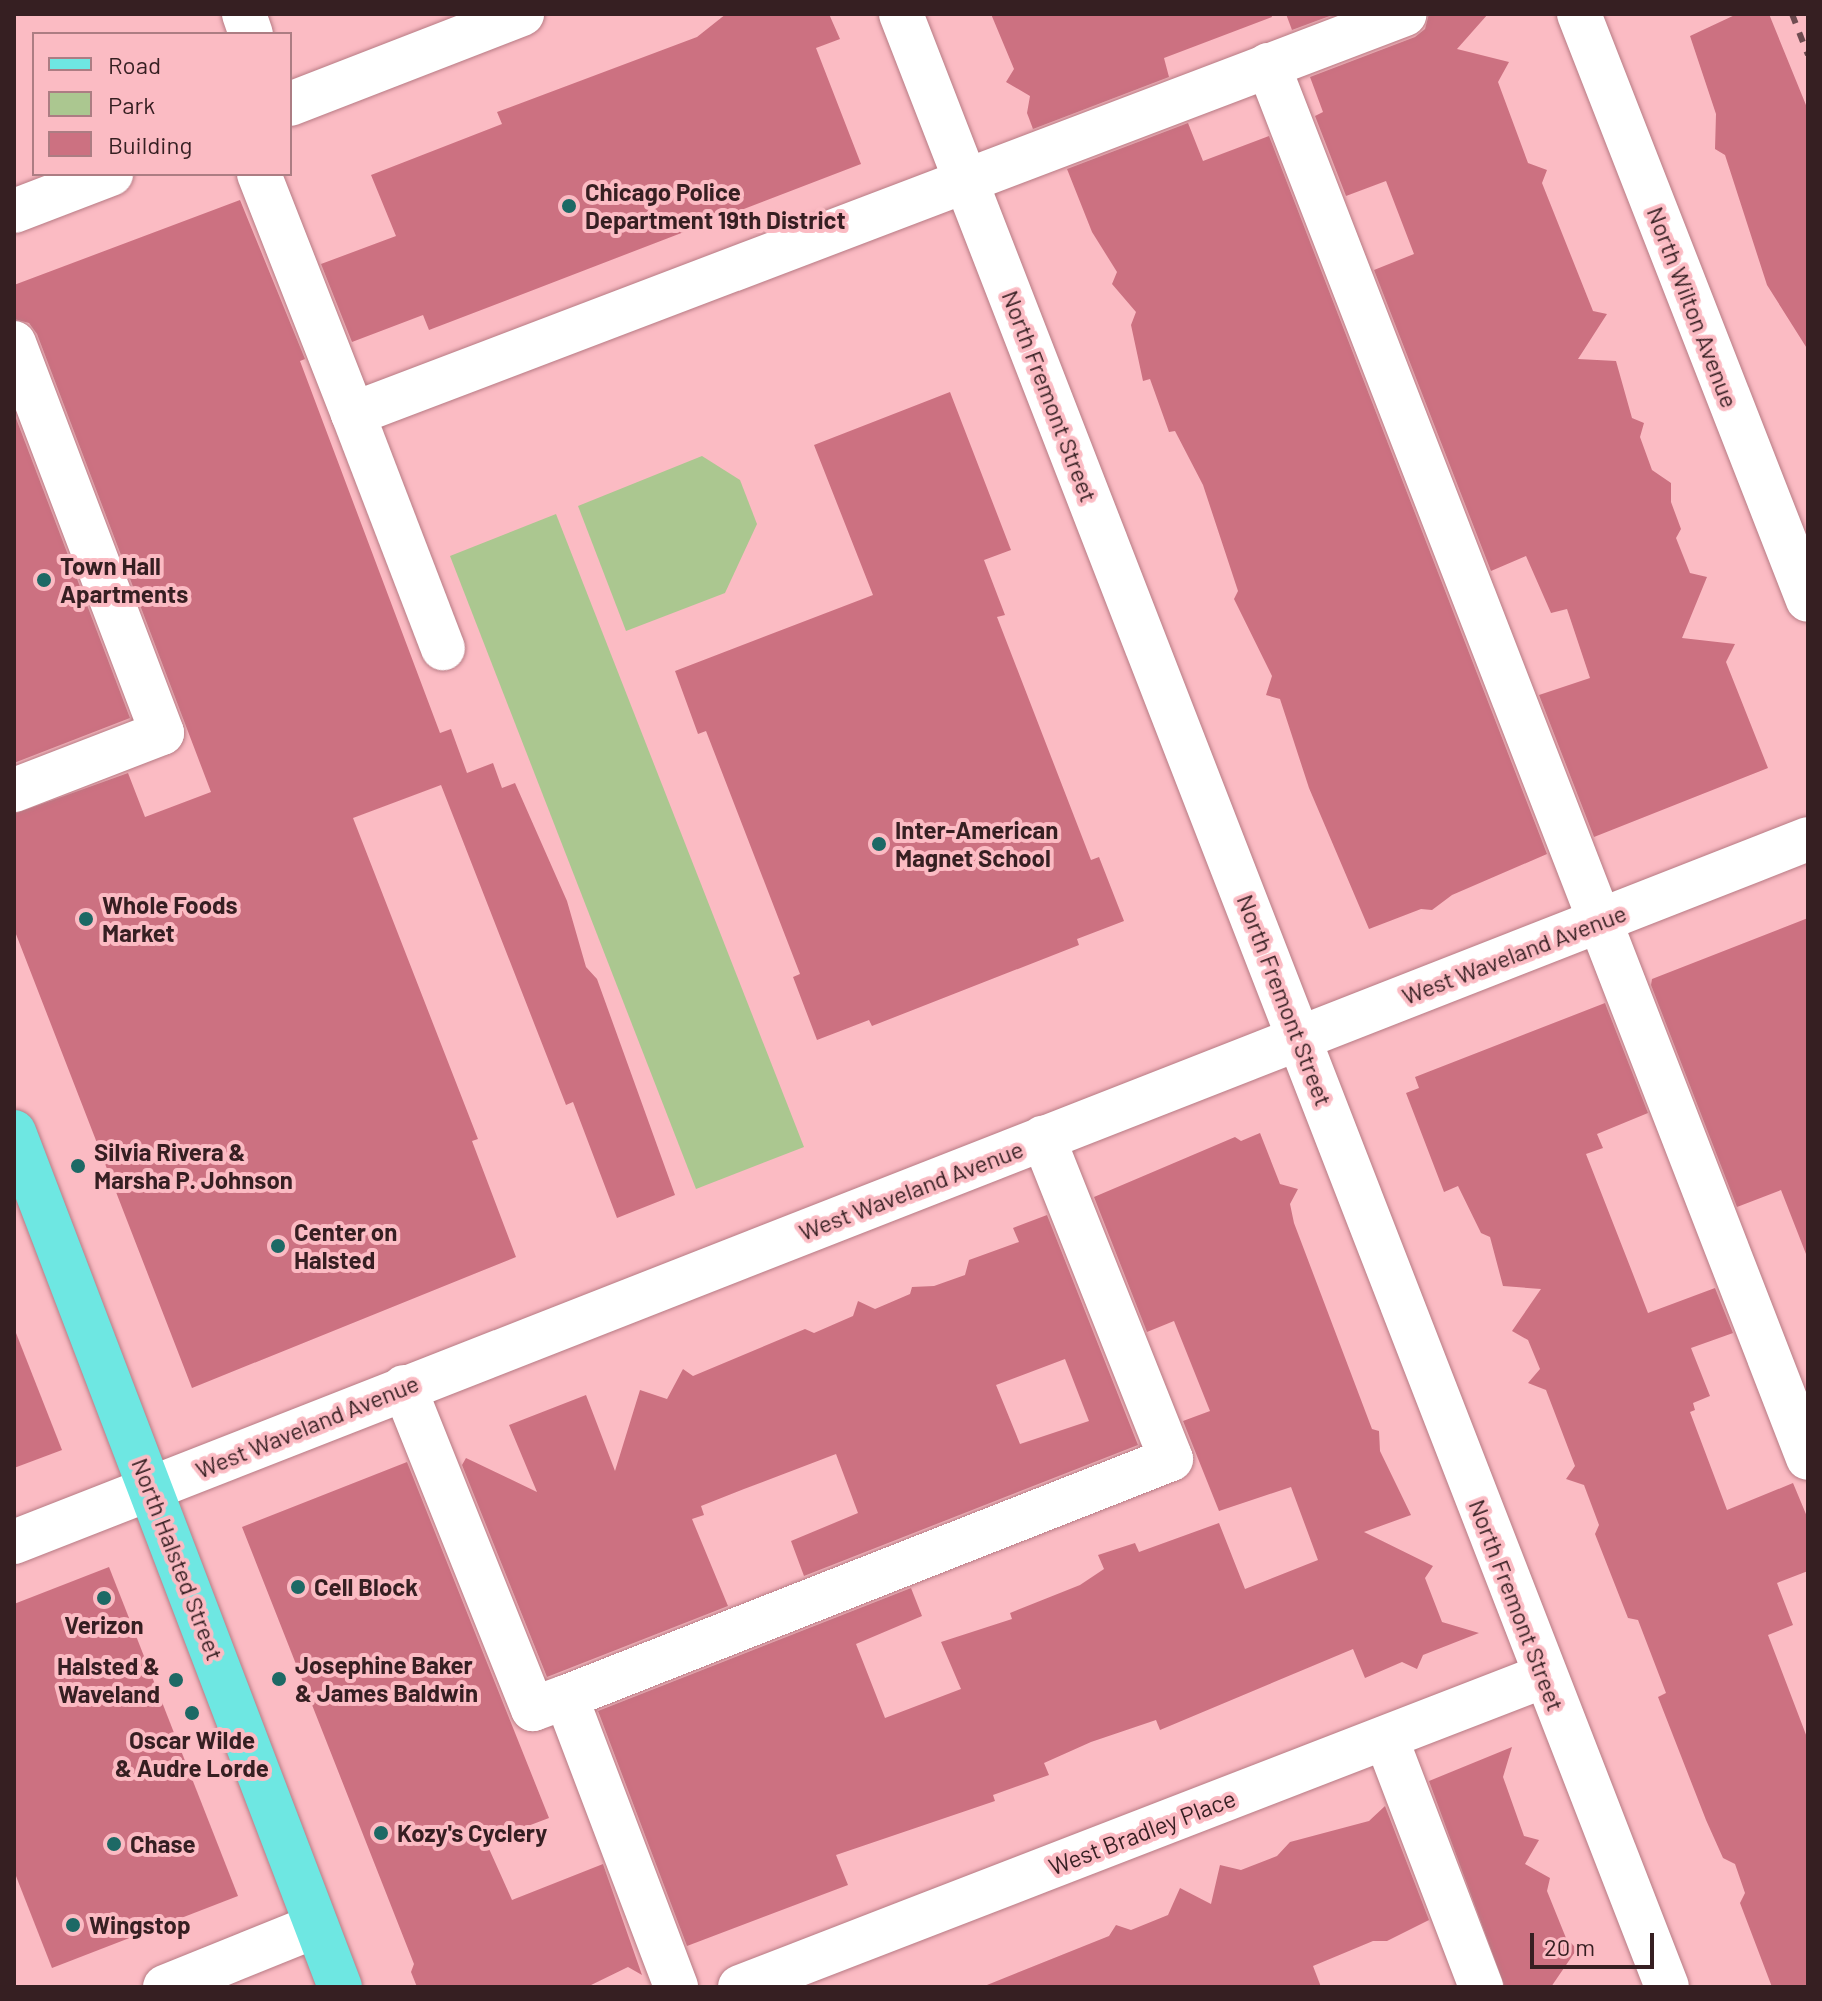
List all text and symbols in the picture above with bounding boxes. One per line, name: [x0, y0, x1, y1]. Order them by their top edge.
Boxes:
legend: [32, 32, 292, 176]
text: Road: [108, 50, 161, 79]
text: Park: [108, 90, 155, 119]
text: Building: [108, 130, 192, 159]
place label: Chicago Police Department 19th District: [585, 178, 846, 234]
marker: Chicago Police Department 19th District: [560, 197, 578, 215]
street label: North Wilton Avenue: [1641, 202, 1745, 412]
street label: North Fremont Street: [996, 286, 1104, 506]
place label: Town Hall Apartments: [60, 552, 188, 608]
marker: Town Hall Apartments: [35, 571, 53, 589]
place label: Inter-American Magnet School: [895, 816, 1058, 872]
marker: Inter-American Magnet School: [870, 835, 888, 853]
street label: North Fremont Street: [1231, 890, 1339, 1110]
place label: Whole Foods Market: [102, 891, 238, 947]
street label: West Waveland Avenue: [1398, 898, 1630, 1010]
marker: Whole Foods Market: [77, 910, 95, 928]
street label: West Waveland Avenue: [795, 1134, 1027, 1246]
place label: Silvia Rivera & Marsha P. Johnson: [94, 1138, 293, 1194]
marker: Silvia Rivera & Marsha P. Johnson: [69, 1157, 87, 1175]
place label: Center on Halsted: [294, 1218, 397, 1274]
marker: Center on Halsted: [269, 1237, 287, 1255]
street label: West Waveland Avenue: [191, 1368, 423, 1484]
street label: North Halsted Street: [126, 1454, 230, 1664]
street label: North Fremont Street: [1463, 1495, 1571, 1715]
place label: Cell Block: [314, 1573, 418, 1601]
marker: Cell Block: [289, 1578, 307, 1596]
marker: Verizon: [95, 1589, 113, 1607]
place label: Verizon: [64, 1611, 144, 1639]
place label: Josephine Baker & James Baldwin: [295, 1651, 478, 1707]
place label: Halsted & Waveland: [57, 1652, 160, 1708]
marker: Josephine Baker & James Baldwin: [270, 1670, 288, 1688]
marker: Halsted & Waveland: [167, 1671, 185, 1689]
marker: Oscar Wilde & Audre Lorde: [183, 1704, 201, 1722]
place label: Oscar Wilde & Audre Lorde: [115, 1726, 269, 1782]
street label: West Bradley Place: [1045, 1783, 1239, 1881]
place label: Kozy's Cyclery: [397, 1819, 547, 1847]
marker: Kozy's Cyclery: [372, 1824, 390, 1842]
place label: Chase: [130, 1830, 196, 1858]
marker: Chase: [105, 1835, 123, 1853]
place label: Wingstop: [89, 1911, 191, 1939]
marker: Wingstop: [64, 1916, 82, 1934]
scale bar: [1534, 1917, 1658, 1967]
text: 20 m: [1544, 1932, 1595, 1961]

